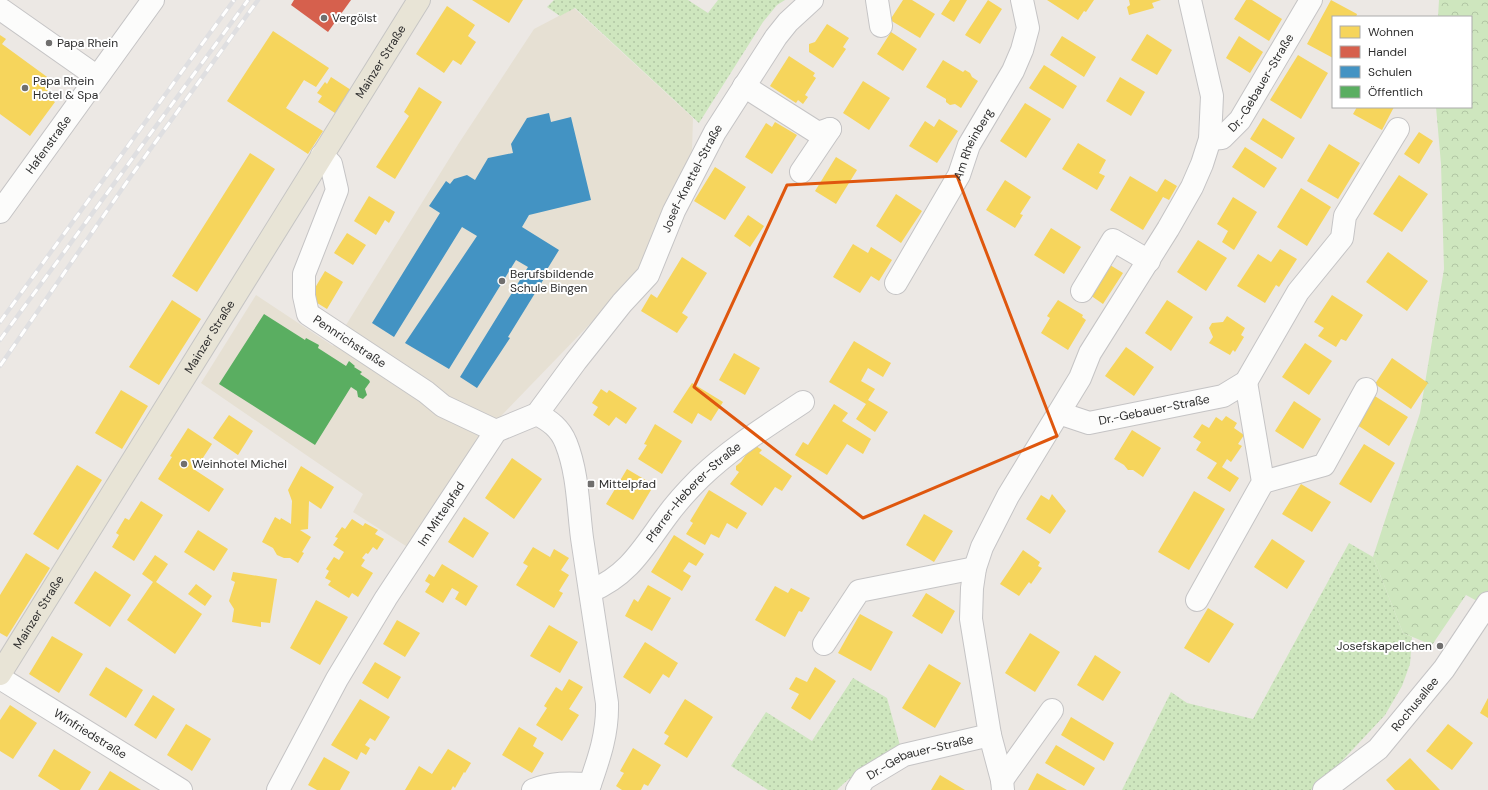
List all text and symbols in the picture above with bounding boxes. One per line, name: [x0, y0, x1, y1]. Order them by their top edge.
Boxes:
place label: Vergölst: [332, 10, 377, 26]
marker: Vergölst: [319, 13, 329, 23]
legend: [1332, 16, 1472, 108]
street label: Mainzer Straße: [352, 22, 410, 101]
text: Wohnen: [1368, 24, 1414, 40]
street label: Dr.-Gebauer-Straße: [1224, 31, 1297, 136]
place label: Papa Rhein: [57, 35, 118, 51]
marker: Papa Rhein: [44, 38, 54, 48]
text: Handel: [1368, 44, 1407, 60]
text: Schulen: [1368, 64, 1412, 80]
place label: Papa Rhein Hotel & Spa: [33, 73, 98, 103]
marker: Papa Rhein Hotel & Spa: [20, 83, 30, 93]
text: Öffentlich: [1368, 84, 1423, 100]
street label: Am Rheinberg: [950, 105, 997, 183]
street label: Hafenstraße: [22, 112, 75, 177]
street label: Josef-Knettel-Straße: [658, 121, 726, 235]
place label: Berufsbildende Schule Bingen: [510, 266, 594, 296]
marker: Berufsbildende Schule Bingen: [497, 276, 507, 286]
street label: Mainzer Straße: [181, 297, 239, 377]
street label: Pennrichstraße: [310, 312, 389, 372]
street label: Dr.-Gebauer-Straße: [1097, 391, 1211, 429]
street label: Pfarrer-Heberer-Straße: [642, 439, 744, 545]
place label: Weinhotel Michel: [192, 456, 287, 472]
marker: Weinhotel Michel: [179, 459, 189, 469]
place label: Mittelpfad: [599, 476, 656, 492]
street label: Im Mittelpfad: [414, 479, 468, 549]
marker: Mittelpfad: [586, 479, 596, 489]
street label: Mainzer Straße: [10, 572, 68, 652]
place label: Josefskapellchen: [1336, 638, 1432, 654]
marker: Josefskapellchen: [1435, 641, 1445, 651]
street label: Rochusallee: [1388, 673, 1442, 735]
street label: Winfriedstraße: [51, 705, 130, 763]
street label: Dr.-Gebauer-Straße: [864, 731, 975, 784]

